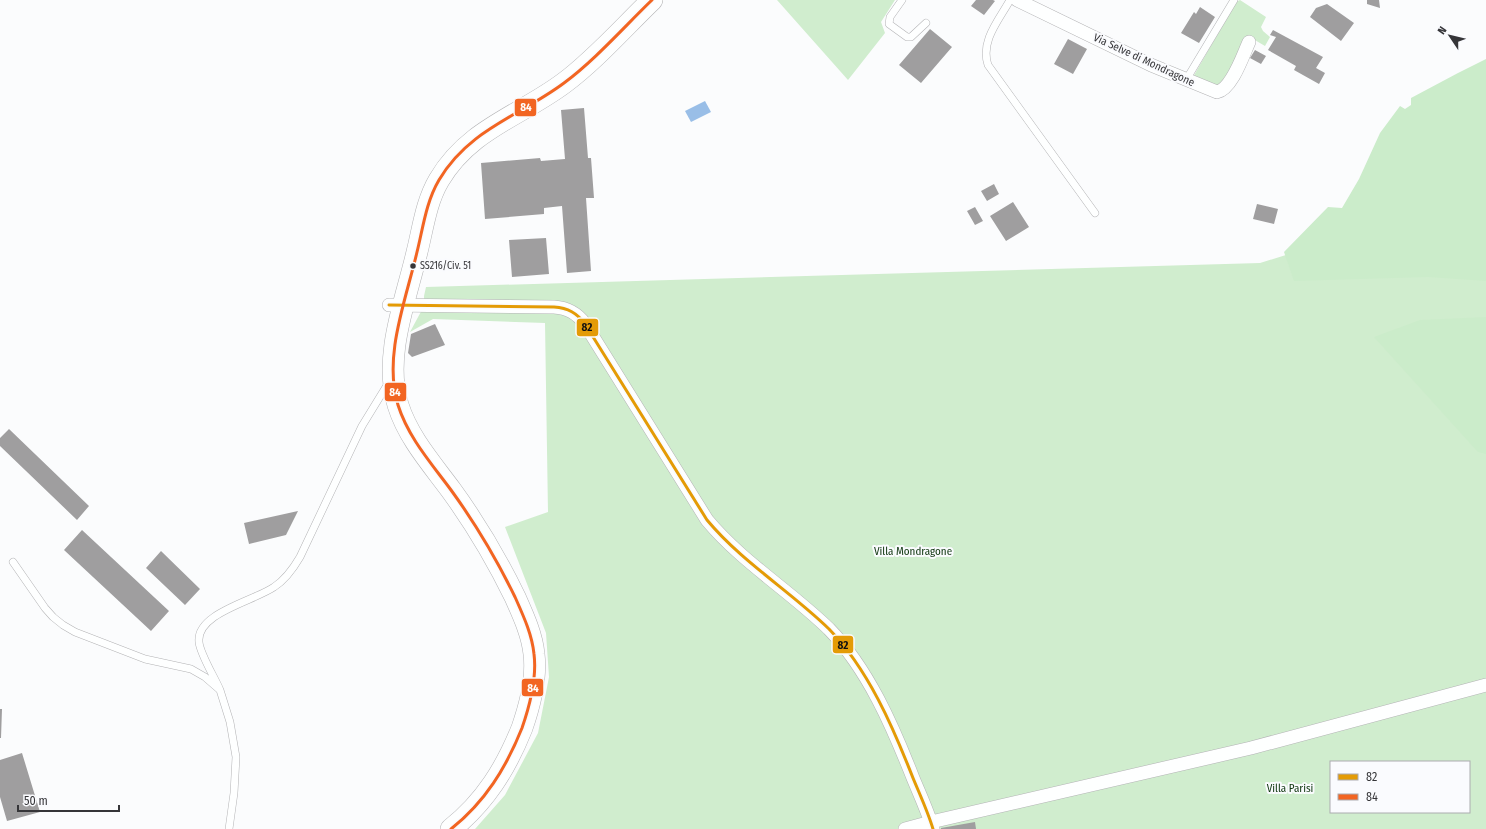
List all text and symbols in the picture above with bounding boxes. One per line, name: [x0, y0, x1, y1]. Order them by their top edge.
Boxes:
north arrow: [1430, 16, 1470, 56]
text: N: [1435, 24, 1449, 37]
street label: Via Selve di Mondragone: [1091, 31, 1197, 89]
line badge: 84: [514, 98, 537, 117]
text: 84: [520, 101, 532, 114]
place label: SS216/Civ. 51: [420, 260, 471, 272]
marker: SS216/Civ. 51: [408, 261, 418, 271]
line badge: 82: [576, 318, 599, 337]
text: 82: [582, 321, 592, 334]
line badge: 84: [384, 382, 407, 402]
text: 84: [389, 386, 401, 399]
park label: Villa Mondragone: [874, 545, 952, 558]
line badge: 82: [832, 635, 854, 654]
text: 82: [838, 639, 848, 652]
line badge: 84: [521, 678, 544, 697]
text: 84: [527, 682, 539, 695]
legend: [1330, 761, 1470, 813]
text: 82: [1366, 770, 1377, 784]
park label: Villa Parisi: [1267, 782, 1314, 795]
scale bar: [18, 787, 119, 813]
text: 84: [1366, 790, 1378, 804]
text: 50 m: [24, 794, 48, 808]

